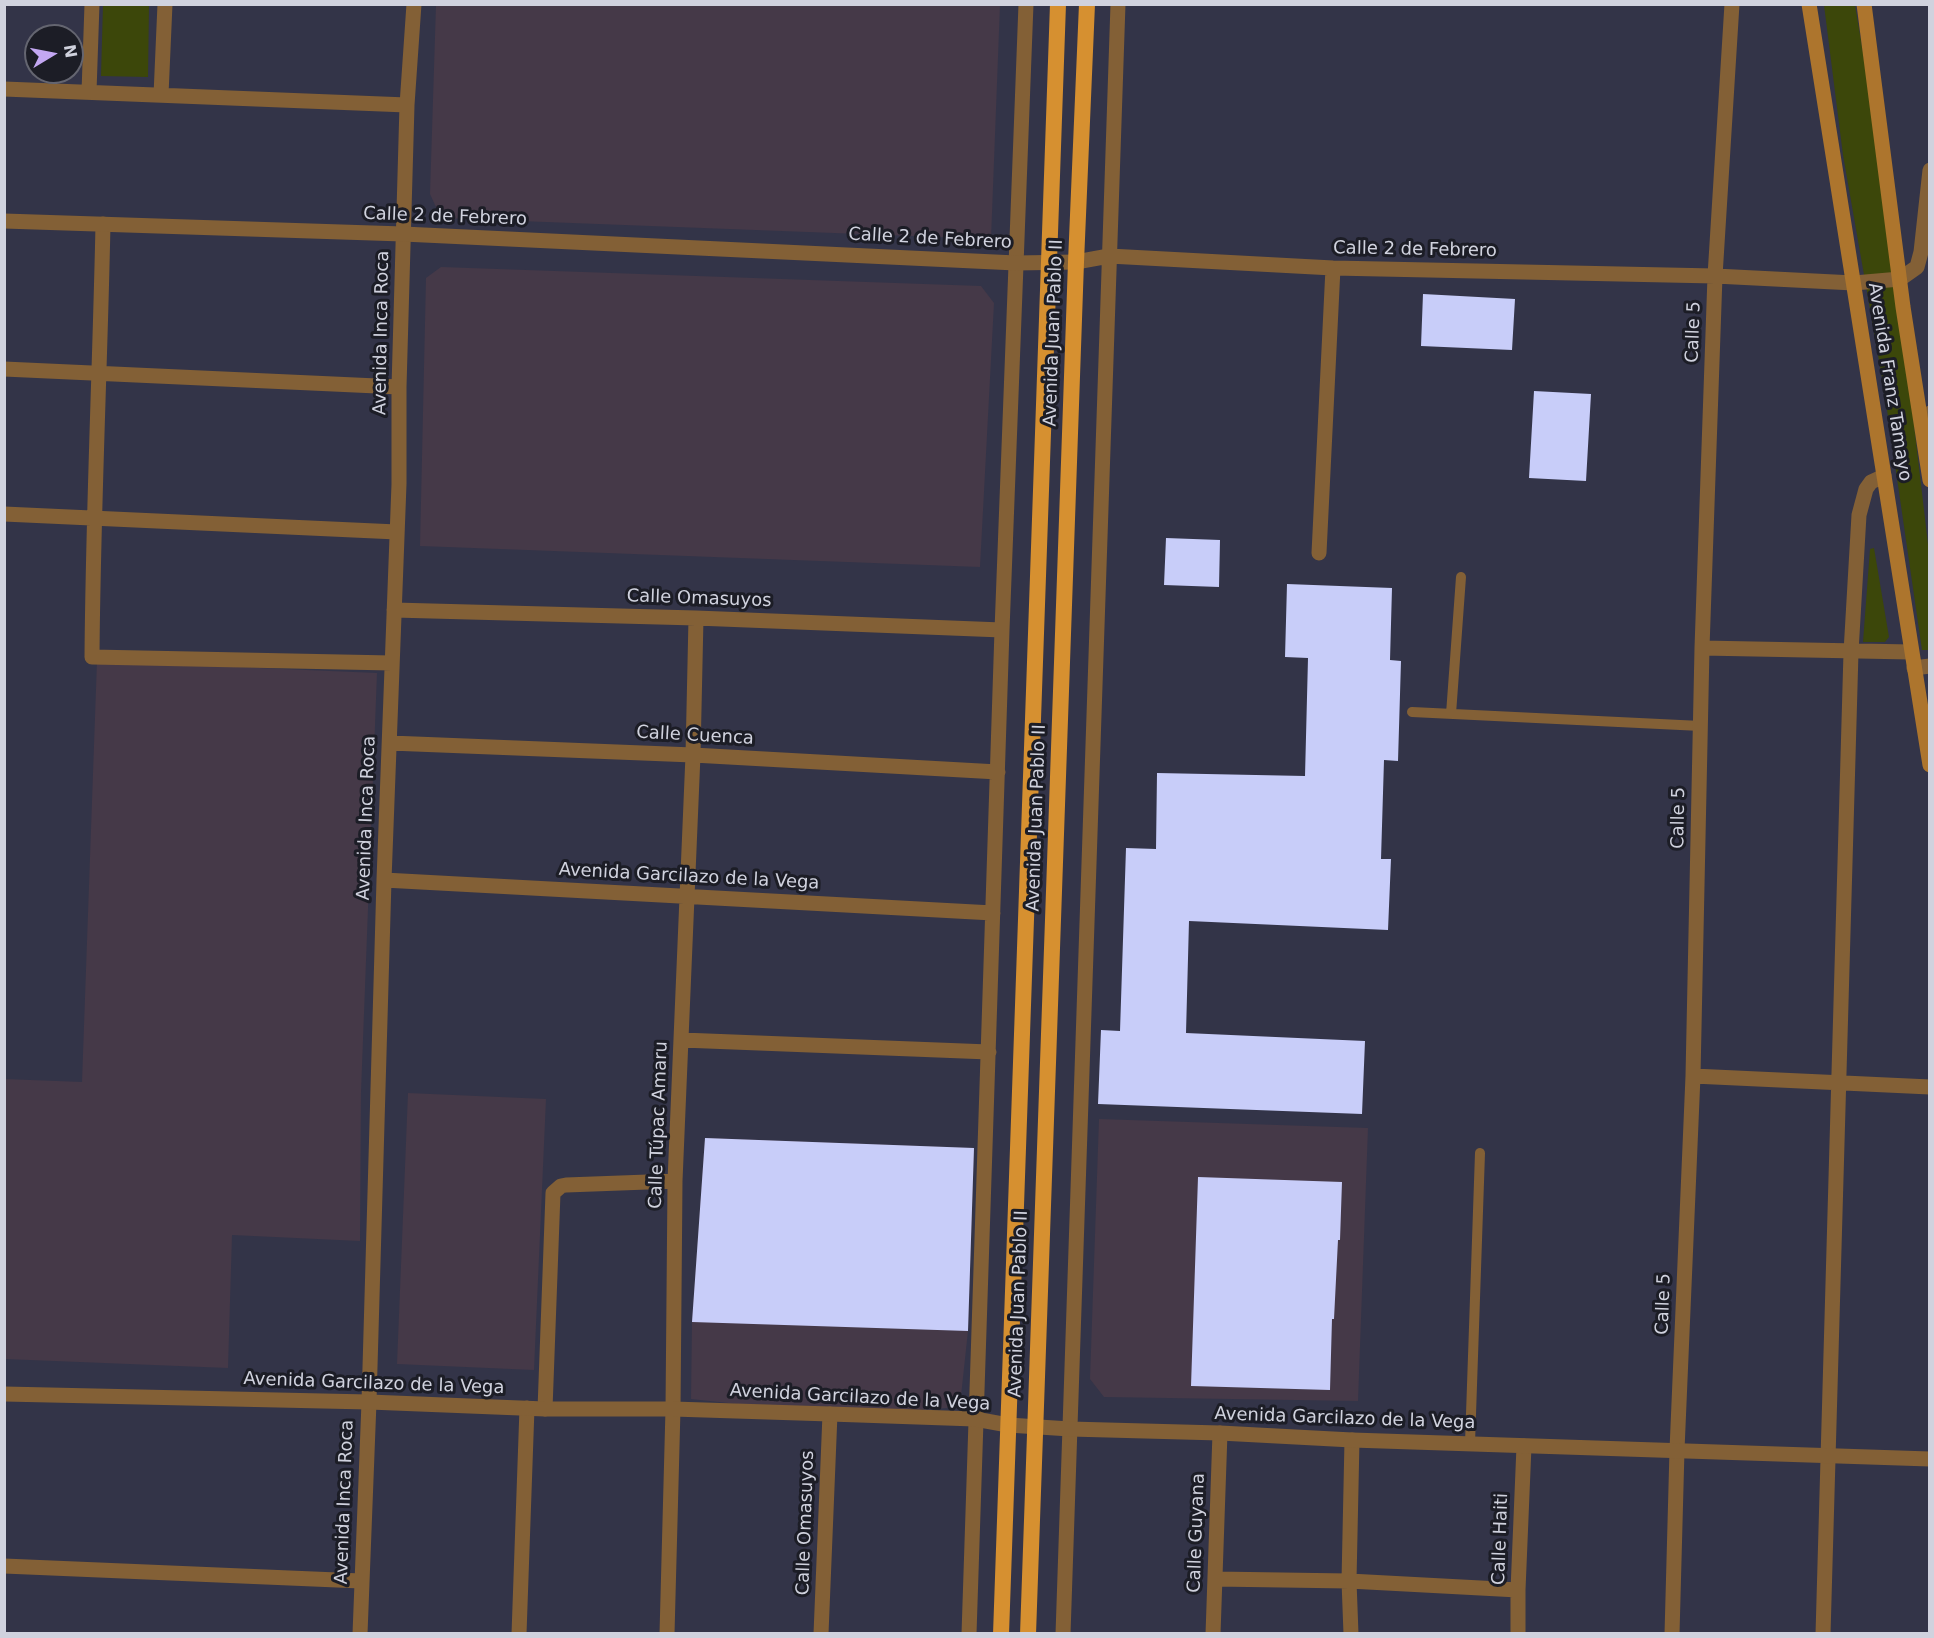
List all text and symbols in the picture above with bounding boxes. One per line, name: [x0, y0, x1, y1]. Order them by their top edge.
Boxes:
north arrow: [24, 24, 84, 84]
text: N: [60, 43, 81, 59]
street label: Calle 2 de Febrero: [363, 203, 527, 231]
street label: Calle 2 de Febrero: [848, 224, 1012, 254]
street label: Calle 2 de Febrero: [1333, 238, 1497, 262]
street label: Avenida Juan Pablo II: [1040, 239, 1068, 427]
street label: Avenida Inca Roca: [370, 251, 394, 415]
street label: Avenida Franz Tamayo: [1863, 281, 1915, 483]
street label: Calle 5: [1682, 301, 1706, 363]
street label: Calle Omasuyos: [626, 586, 772, 612]
street label: Calle Cuenca: [636, 722, 754, 750]
street label: Avenida Juan Pablo II: [1023, 724, 1051, 912]
street label: Avenida Inca Roca: [353, 735, 381, 901]
street label: Calle 5: [1668, 787, 1690, 849]
street label: Avenida Garcilazo de la Vega: [558, 859, 820, 895]
street label: Calle Túpac Amaru: [645, 1041, 673, 1209]
street label: Avenida Juan Pablo II: [1005, 1210, 1033, 1398]
street label: Calle 5: [1652, 1273, 1676, 1335]
street label: Avenida Garcilazo de la Vega: [243, 1369, 505, 1399]
street label: Avenida Garcilazo de la Vega: [729, 1380, 991, 1416]
street label: Avenida Garcilazo de la Vega: [1214, 1404, 1476, 1434]
street label: Avenida Inca Roca: [331, 1419, 359, 1585]
street label: Calle Omasuyos: [793, 1450, 819, 1596]
street label: Calle Guyana: [1184, 1473, 1210, 1593]
street label: Calle Haiti: [1489, 1493, 1513, 1585]

